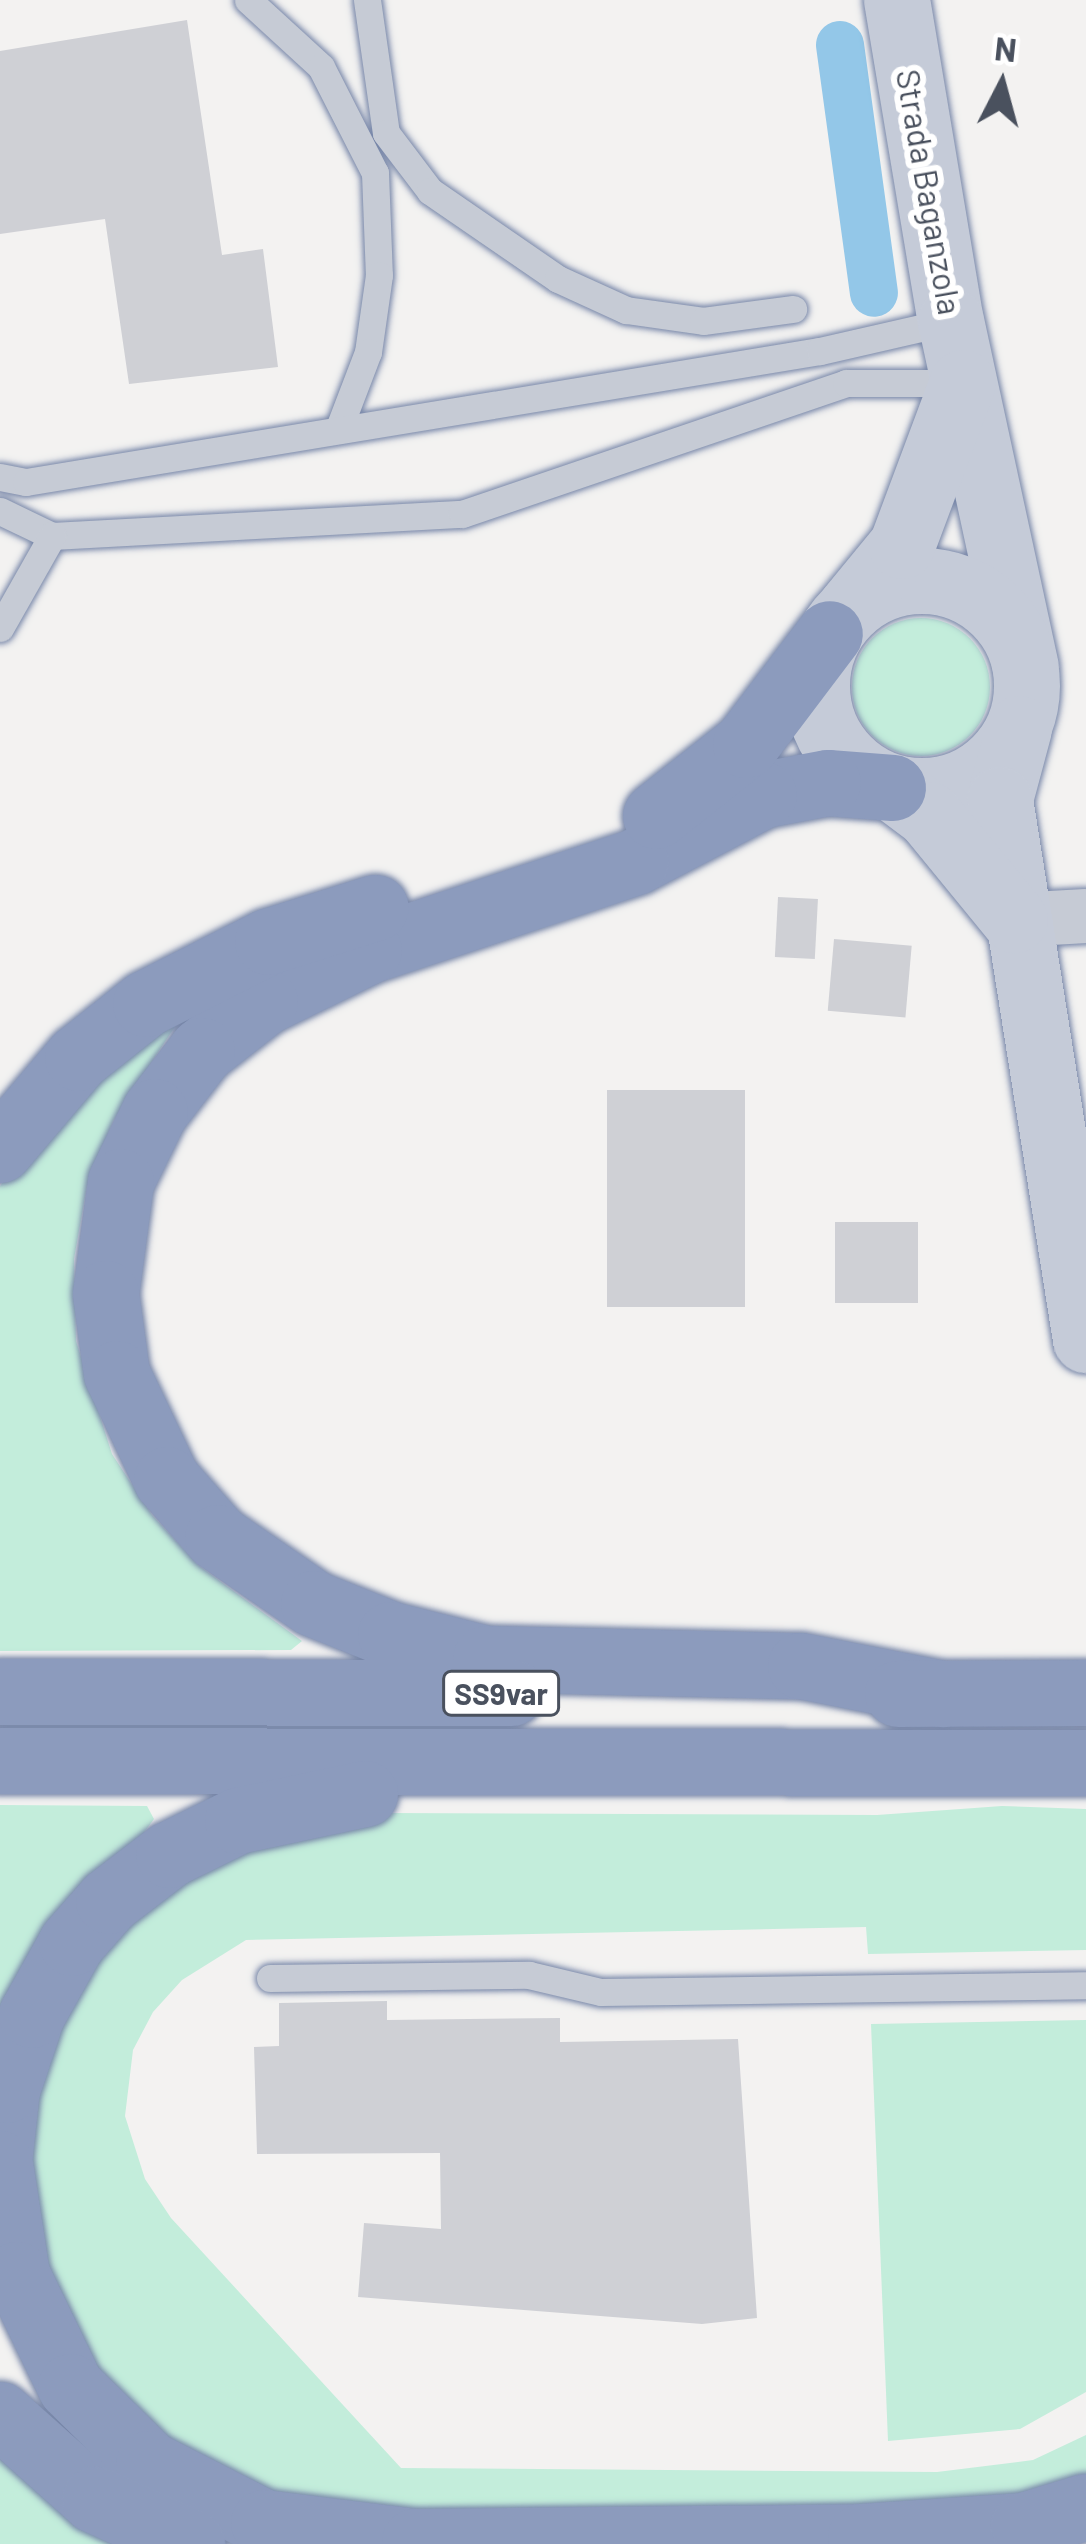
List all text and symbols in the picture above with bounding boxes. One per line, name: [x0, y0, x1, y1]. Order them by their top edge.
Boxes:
north arrow: [942, 24, 1062, 144]
text: N: [993, 27, 1019, 69]
street label: Strada Baganzola: [888, 66, 970, 318]
road number: SS9var: [441, 1669, 561, 1717]

